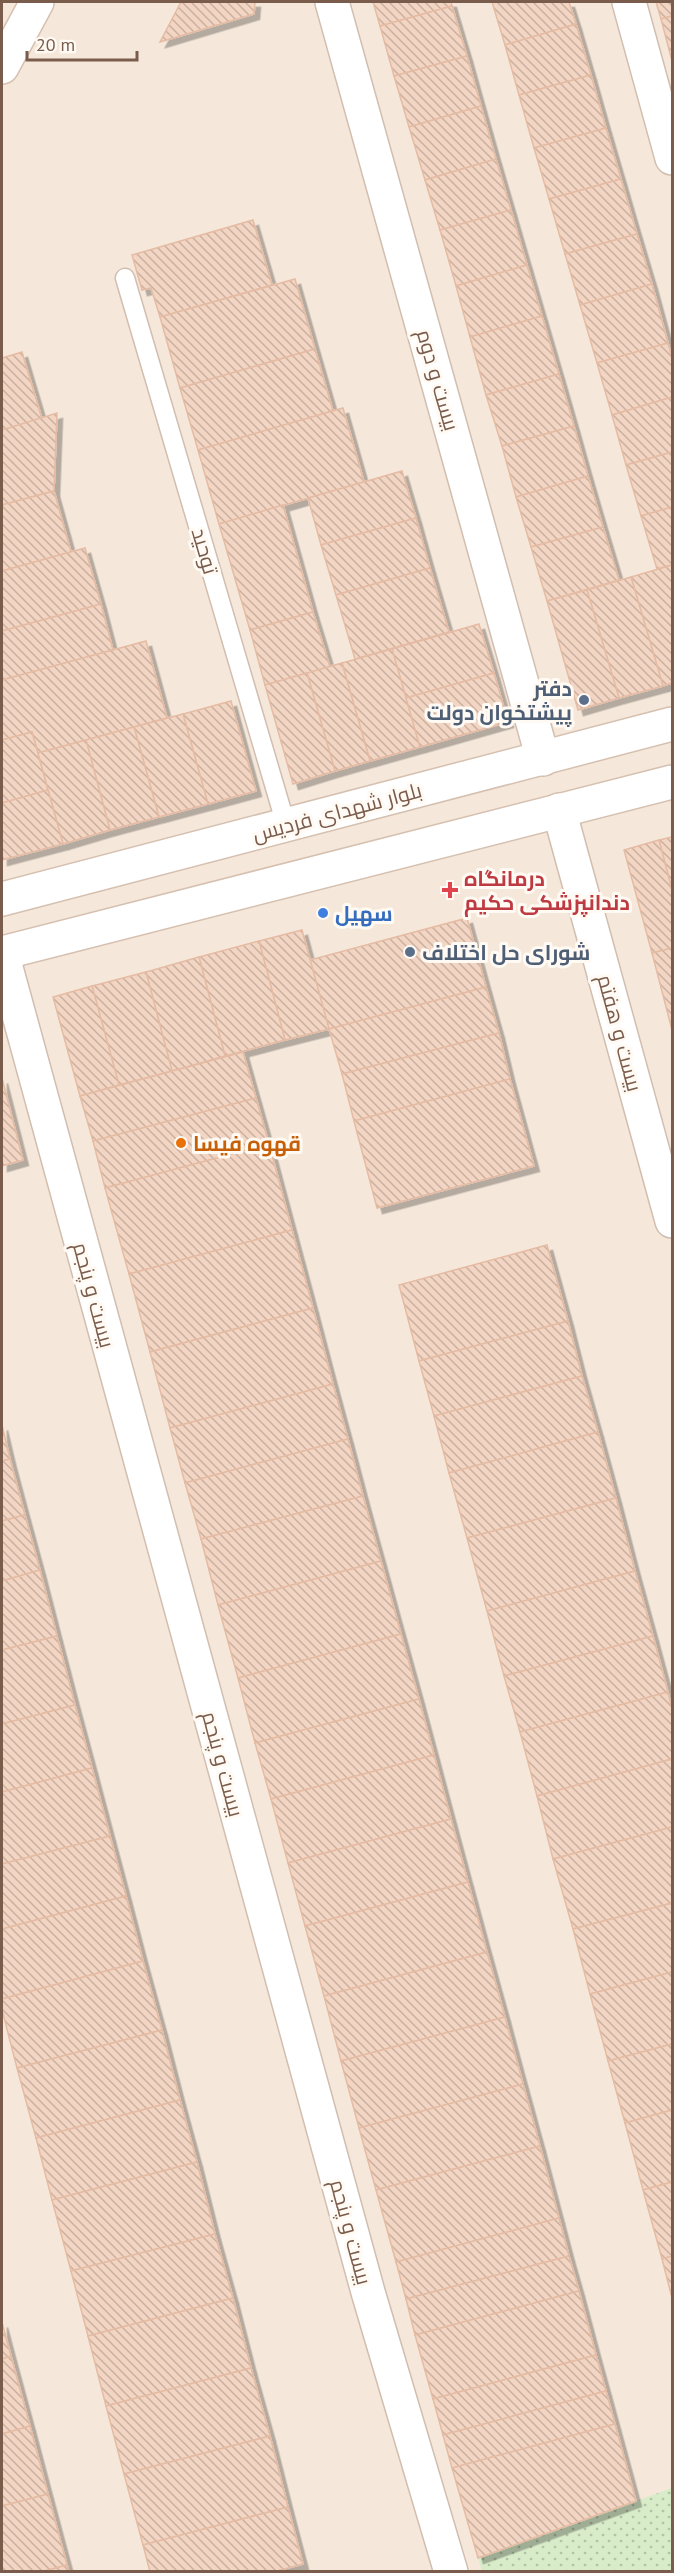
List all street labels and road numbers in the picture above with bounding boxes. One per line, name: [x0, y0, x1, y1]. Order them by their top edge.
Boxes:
street label: بیست و دوم: [410, 326, 465, 434]
street label: توحید: [186, 525, 225, 578]
street label: بلوار شهدای فردیس: [249, 776, 425, 848]
street label: بیست و هفتم: [590, 972, 649, 1095]
street label: بیست و پنجم: [66, 1239, 121, 1351]
street label: بیست و پنجم: [195, 1708, 250, 1820]
street label: بیست و پنجم: [323, 2176, 378, 2288]

